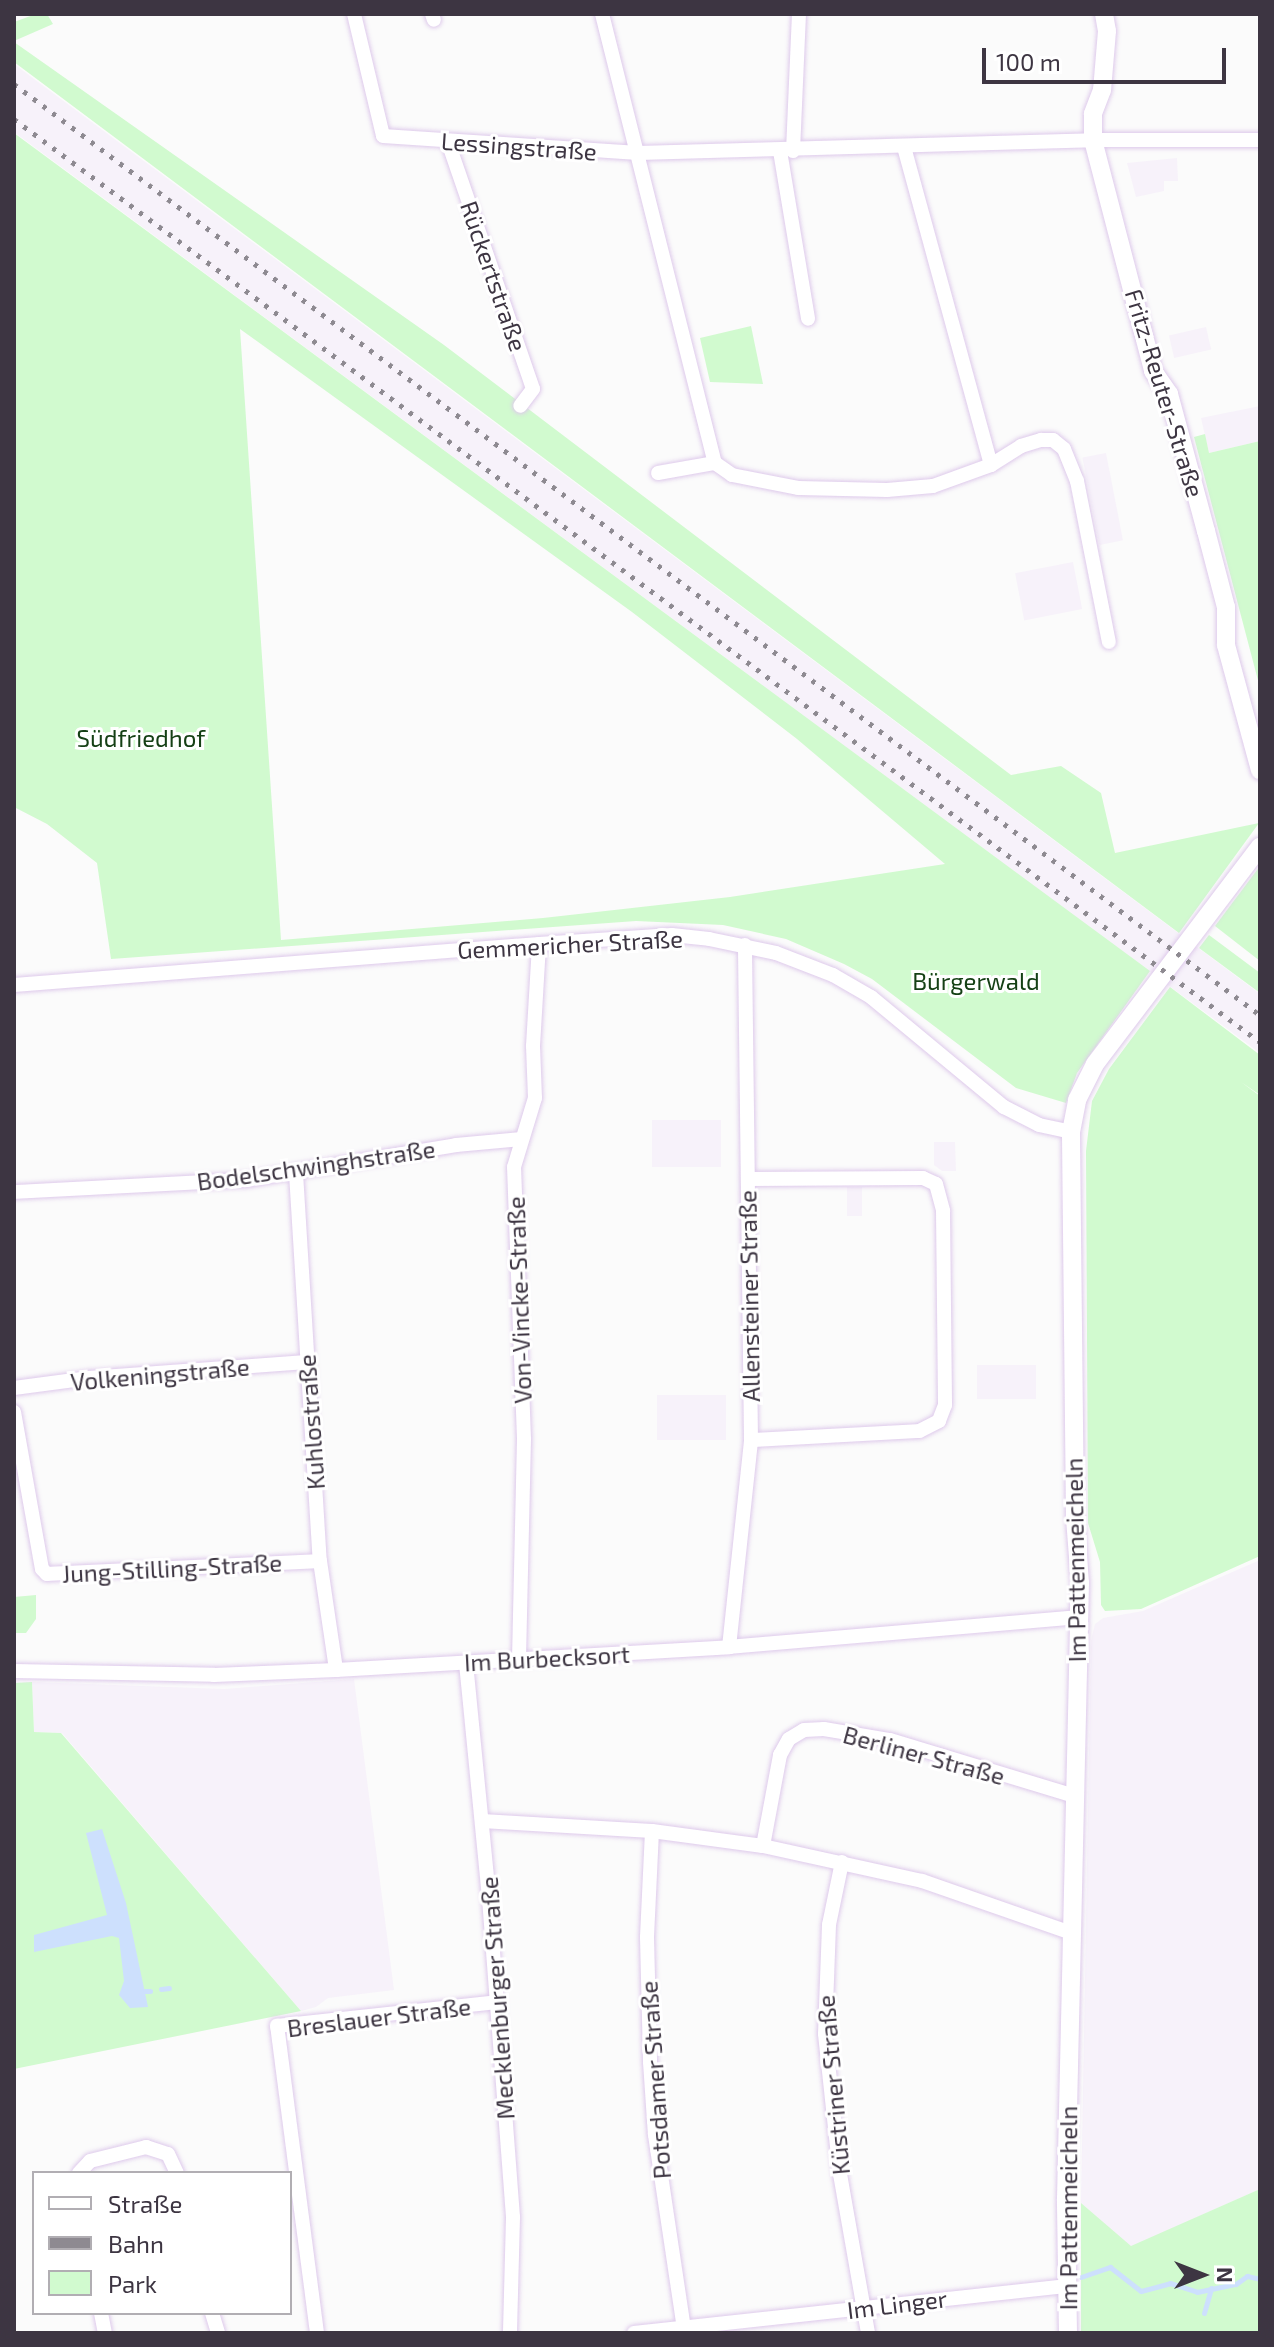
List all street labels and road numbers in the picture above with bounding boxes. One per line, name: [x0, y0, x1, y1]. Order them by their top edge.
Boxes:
street label: Lessingstraße: [440, 126, 598, 166]
street label: Rückertstraße: [455, 197, 533, 355]
street label: Fritz-Reuter-Straße: [1120, 285, 1210, 501]
street label: Gemmericher Straße: [456, 924, 684, 964]
street label: Bodelschwinghstraße: [195, 1134, 437, 1196]
street label: Allensteiner Straße: [733, 1190, 765, 1402]
street label: Von-Vincke-Straße: [501, 1196, 537, 1404]
street label: Volkeningstraße: [69, 1352, 251, 1396]
street label: Kuhlostraße: [292, 1353, 330, 1491]
street label: Im Pattenmeicheln: [1059, 1458, 1091, 1662]
street label: Jung-Stilling-Straße: [61, 1548, 283, 1588]
street label: Im Burbecksort: [463, 1639, 631, 1677]
street label: Berliner Straße: [840, 1720, 1008, 1790]
street label: Mecklenburger Straße: [474, 1875, 520, 2121]
street label: Potsdamer Straße: [634, 1980, 676, 2180]
street label: Breslauer Straße: [285, 1991, 473, 2043]
street label: Küstriner Straße: [811, 1994, 855, 2176]
street label: Im Pattenmeicheln: [1054, 2106, 1082, 2310]
street label: Im Linger: [845, 2284, 949, 2324]

